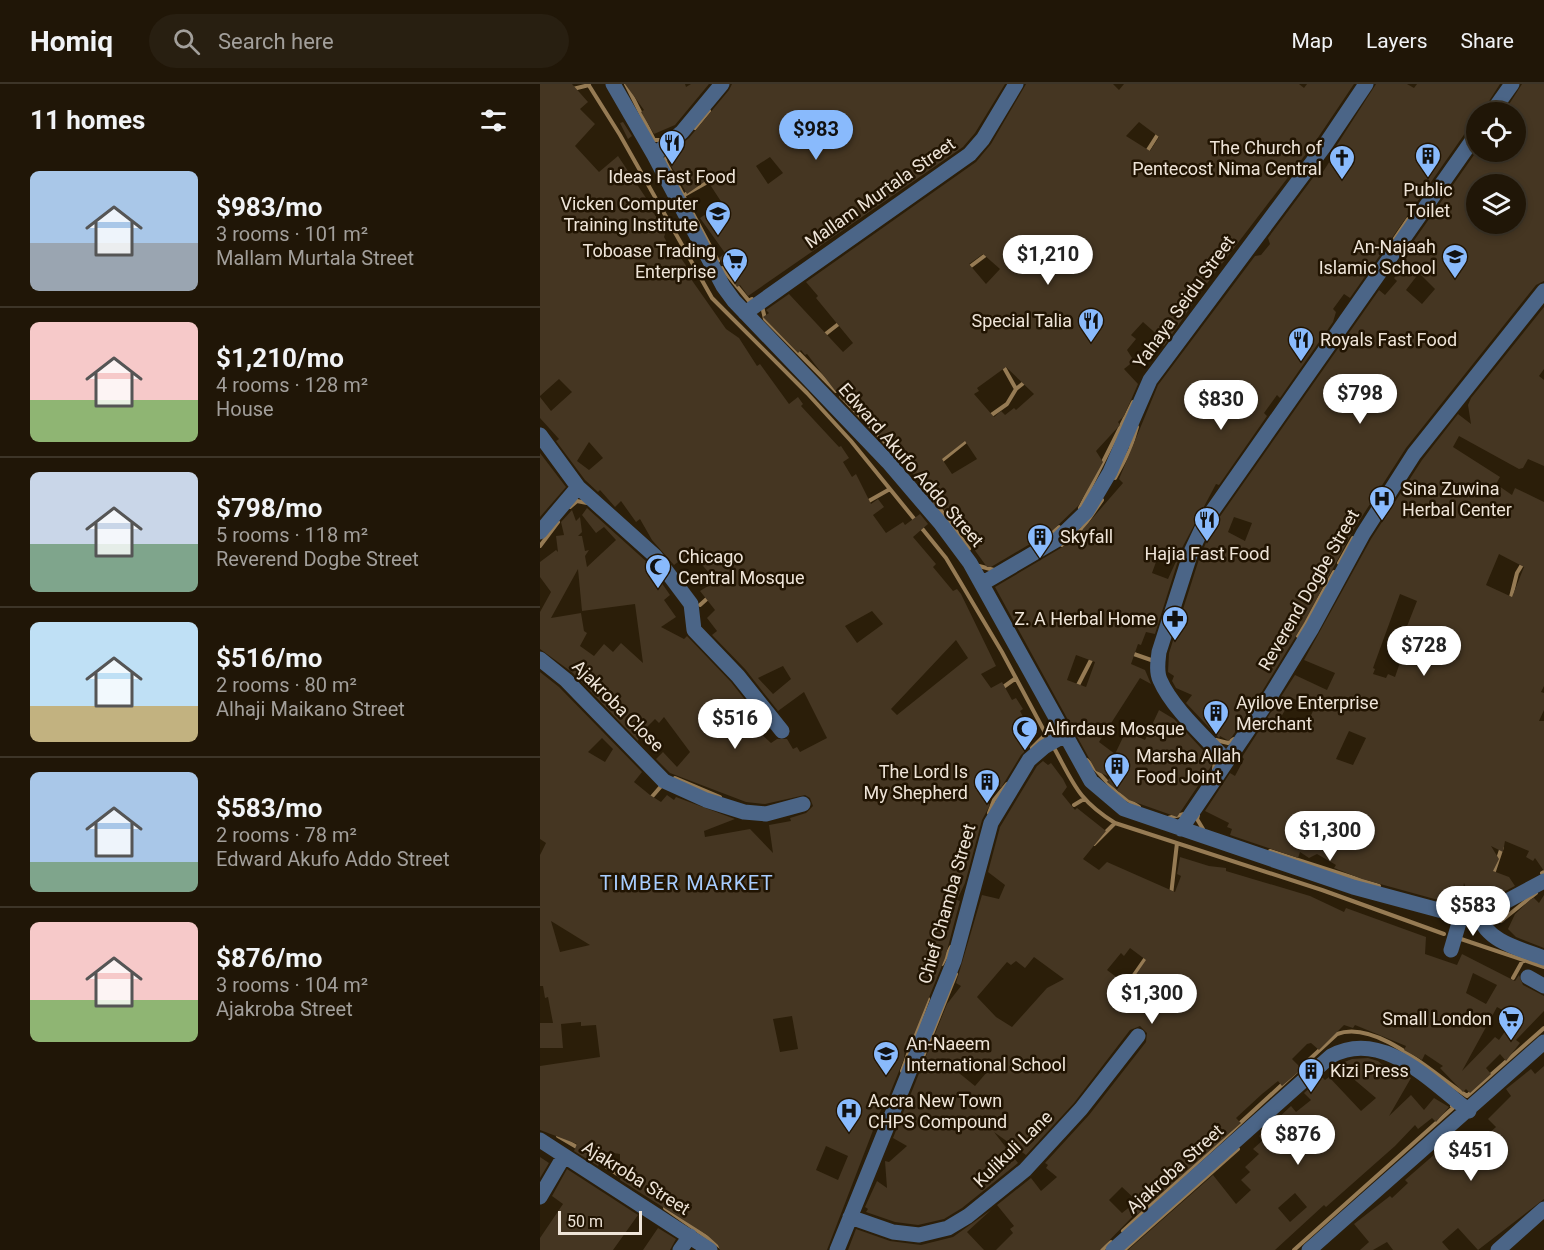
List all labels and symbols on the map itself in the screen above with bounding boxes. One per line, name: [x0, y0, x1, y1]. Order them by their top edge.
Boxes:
pin: $983: [780, 110, 852, 161]
restaurant icon: Ideas Fast Food: [657, 128, 687, 166]
street label: Mallam Murtala Street: [801, 133, 959, 252]
place label: The Church of Pentecost Nima Central: [1132, 137, 1323, 179]
building icon: Public Toilet: [1413, 141, 1443, 179]
church icon: The Church of Pentecost Nima Central: [1327, 143, 1357, 181]
place label: Ideas Fast Food: [608, 166, 736, 187]
place label: Public Toilet: [1403, 179, 1453, 221]
place label: Vicken Computer Training Institute: [561, 193, 698, 235]
school or university icon: Vicken Computer Training Institute: [703, 199, 733, 237]
street label: Yahaya Seidu Street: [1128, 231, 1239, 372]
pin: $1,210: [999, 235, 1097, 286]
place label: An-Najaah Islamic School: [1319, 236, 1436, 278]
place label: Toboase Trading Enterprise: [583, 240, 716, 282]
school or university icon: An-Najaah Islamic School: [1440, 242, 1470, 280]
supermarket icon: Toboase Trading Enterprise: [720, 246, 750, 284]
restaurant icon: Special Talia: [1076, 306, 1106, 344]
place label: Special Talia: [971, 310, 1072, 331]
restaurant icon: Royals Fast Food: [1286, 325, 1316, 363]
place label: Royals Fast Food: [1320, 329, 1457, 350]
pin: $798: [1324, 374, 1396, 425]
street label: Edward Akufo Addo Street: [835, 378, 988, 551]
pin: $830: [1185, 380, 1257, 431]
place label: Sina Zuwina Herbal Center: [1402, 478, 1512, 520]
hospital icon: Sina Zuwina Herbal Center: [1367, 484, 1397, 522]
restaurant icon: Hajia Fast Food: [1192, 505, 1222, 543]
street label: Reverend Dogbe Street: [1254, 505, 1363, 674]
building icon: Skyfall: [1025, 522, 1055, 560]
place label: Skyfall: [1060, 526, 1113, 547]
place label: Hajia Fast Food: [1144, 543, 1270, 564]
place label: Chicago Central Mosque: [678, 546, 804, 588]
mosque icon: Chicago Central Mosque: [643, 552, 673, 590]
pharmacy icon: Z. A Herbal Home: [1160, 604, 1190, 642]
place label: Z. A Herbal Home: [1014, 608, 1156, 629]
pin: $728: [1388, 626, 1460, 677]
street label: Ajakroba Close: [568, 656, 668, 756]
place label: Ayilove Enterprise Merchant: [1236, 692, 1378, 734]
building icon: Ayilove Enterprise Merchant: [1201, 698, 1231, 736]
pin: $516: [699, 699, 771, 750]
mosque icon: Alfirdaus Mosque: [1010, 714, 1040, 752]
place label: Alfirdaus Mosque: [1044, 718, 1185, 739]
place label: Marsha Allah Food Joint: [1136, 745, 1241, 787]
building icon: Marsha Allah Food Joint: [1102, 751, 1132, 789]
place label: The Lord Is My Shepherd: [864, 761, 968, 803]
building icon: The Lord Is My Shepherd: [972, 767, 1002, 805]
pin: $1,300: [1281, 811, 1379, 862]
street label: Chief Chamba Street: [914, 821, 979, 986]
district label: TIMBER MARKET: [600, 871, 774, 895]
pin: $583: [1437, 886, 1509, 937]
pin: $1,300: [1103, 974, 1201, 1025]
supermarket icon: Small London: [1496, 1004, 1526, 1042]
place label: Small London: [1382, 1008, 1492, 1029]
place label: An-Naeem International School: [906, 1033, 1066, 1075]
school or university icon: An-Naeem International School: [871, 1039, 901, 1077]
building icon: Kizi Press: [1296, 1056, 1326, 1094]
place label: Kizi Press: [1330, 1060, 1409, 1081]
place label: Accra New Town CHPS Compound: [868, 1090, 1007, 1132]
hospital icon: Accra New Town CHPS Compound: [834, 1096, 864, 1134]
street label: Kulikuli Lane: [969, 1106, 1056, 1191]
pin: $876: [1262, 1115, 1334, 1166]
street label: Ajakroba Street: [1122, 1120, 1227, 1218]
pin: $451: [1435, 1131, 1507, 1182]
street label: Ajakroba Street: [579, 1136, 694, 1219]
scale bar: [558, 1208, 642, 1236]

